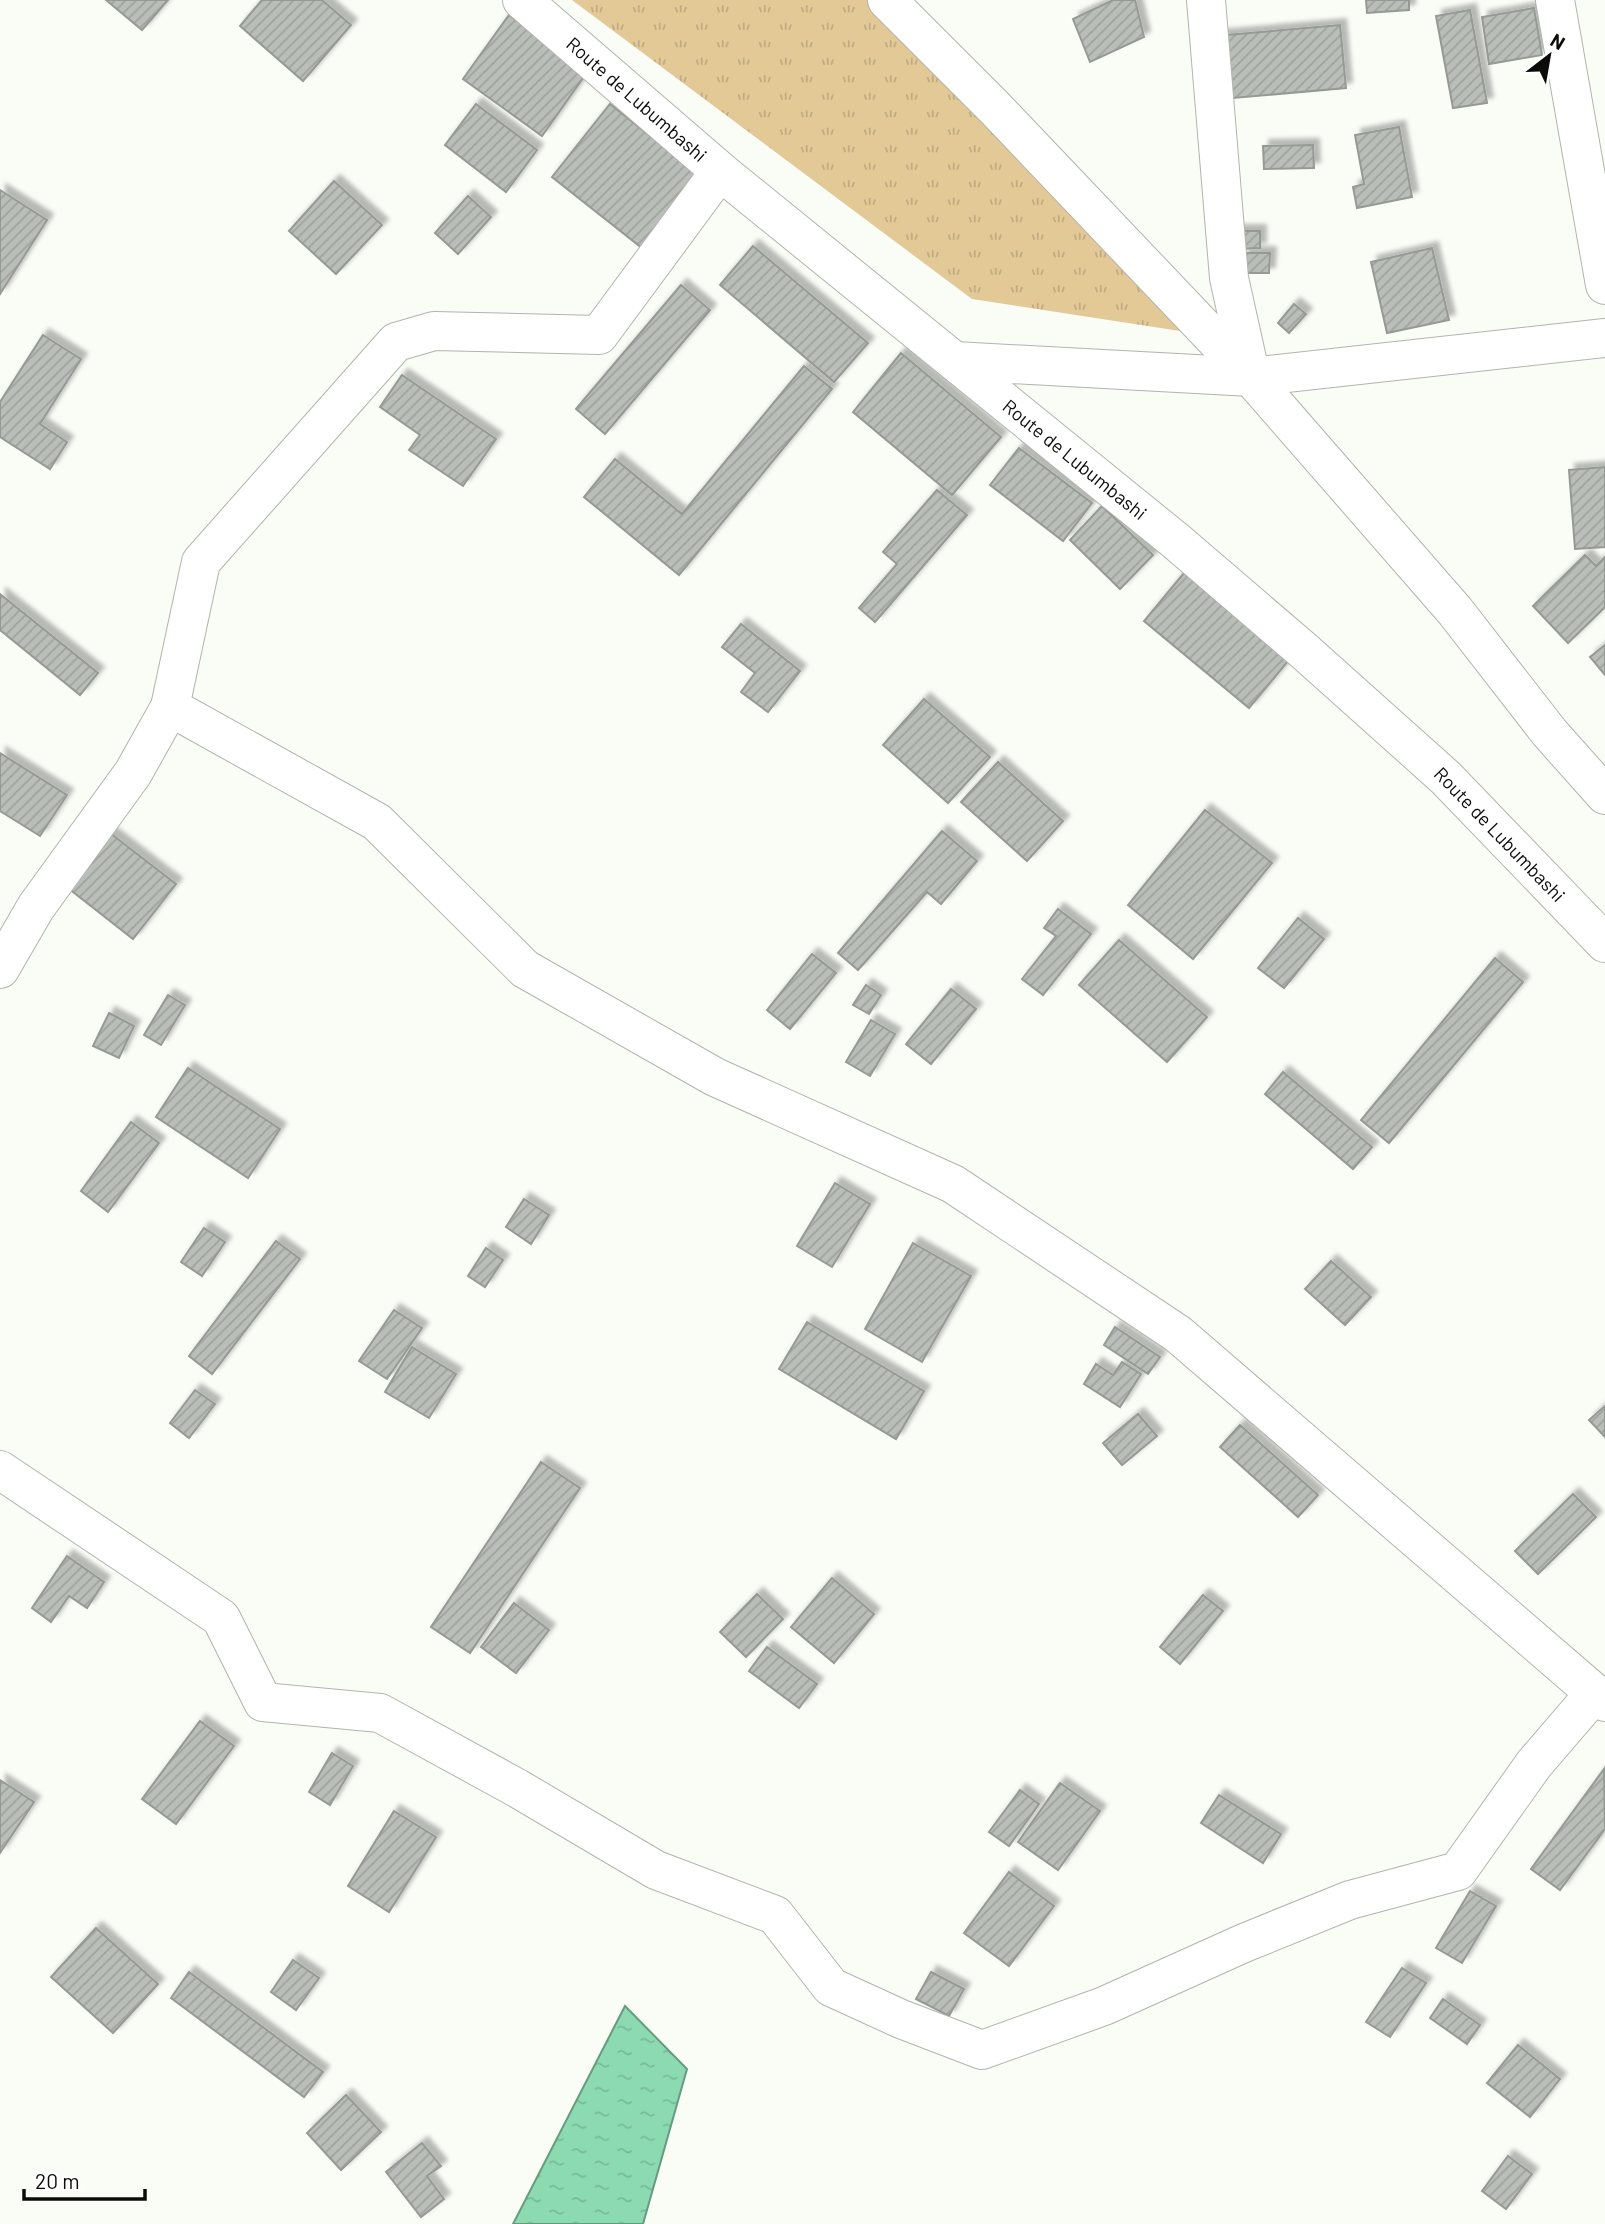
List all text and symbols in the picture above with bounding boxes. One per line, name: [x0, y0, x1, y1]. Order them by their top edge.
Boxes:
north arrow: [1514, 21, 1584, 91]
text: N: [1547, 28, 1569, 54]
street label: Route de Lubumbashi: [562, 32, 712, 166]
street label: Route de Lubumbashi: [998, 394, 1152, 524]
street label: Route de Lubumbashi: [1430, 762, 1570, 906]
scale bar: [24, 2158, 145, 2202]
text: 20 m: [35, 2168, 80, 2193]

